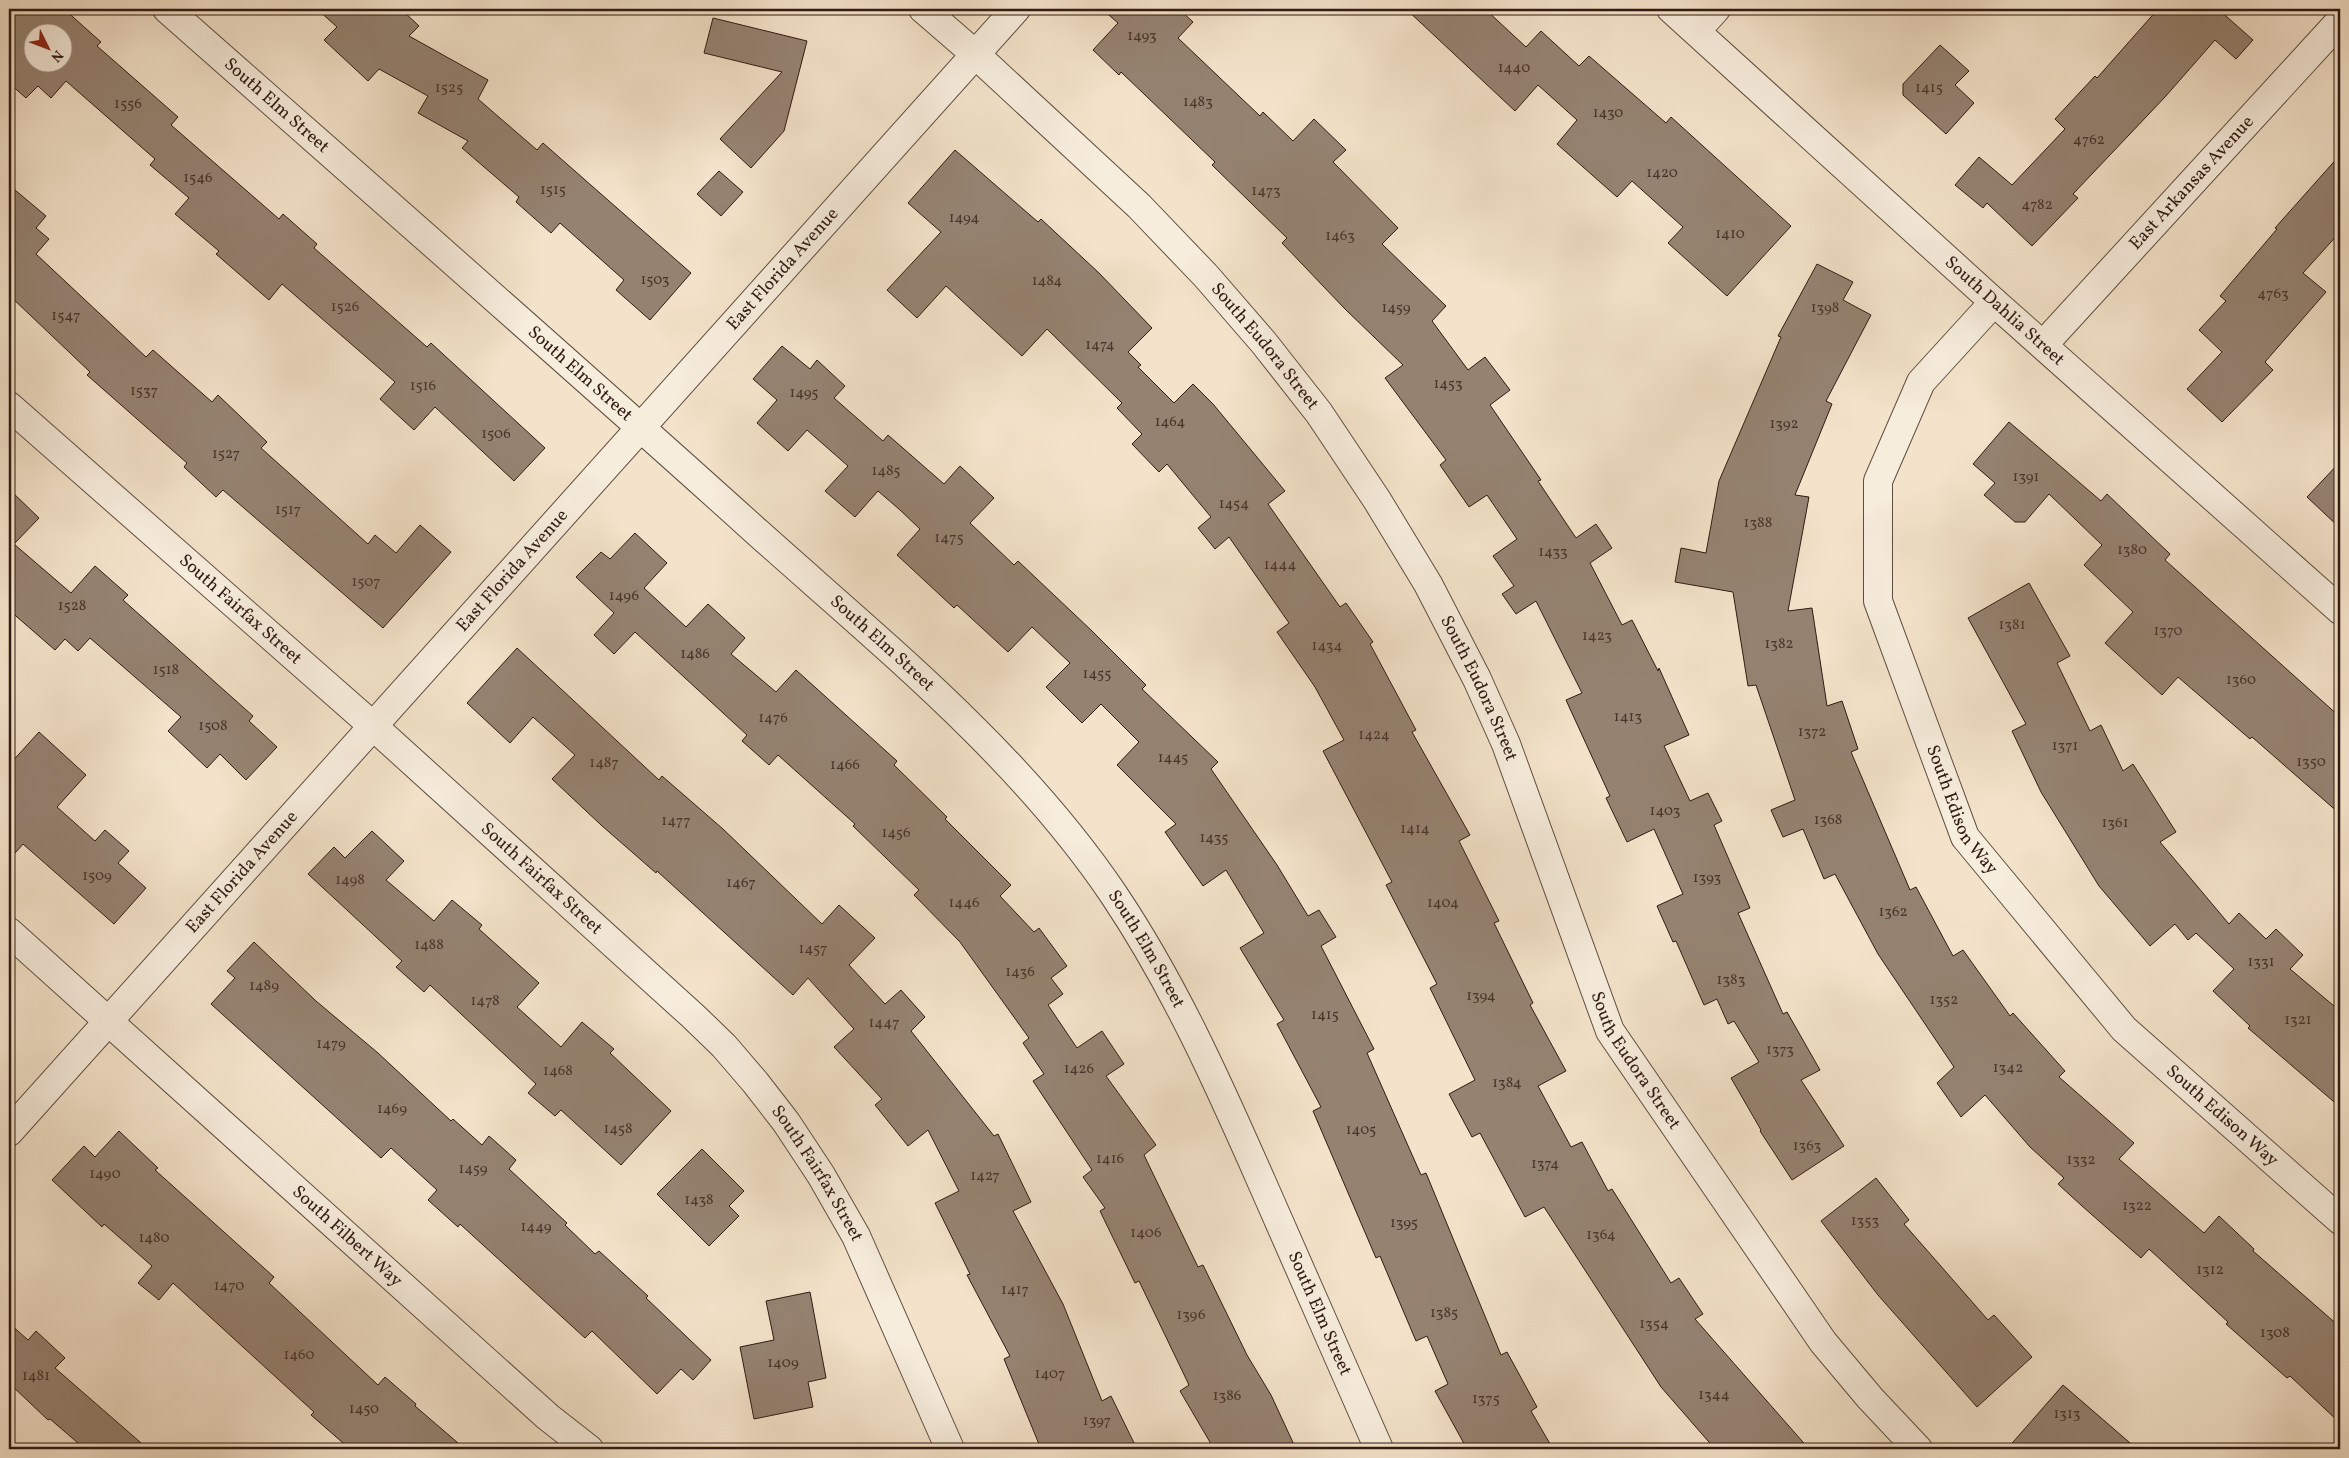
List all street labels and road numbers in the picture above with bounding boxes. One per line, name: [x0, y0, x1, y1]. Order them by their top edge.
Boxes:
street label: South Elm Street: [218, 52, 335, 159]
street label: East Arkansas Avenue: [2124, 110, 2260, 255]
street label: East Florida Avenue: [721, 202, 845, 336]
street label: South Dahlia Street: [1939, 250, 2070, 372]
street label: South Eudora Street: [1205, 277, 1325, 415]
street label: South Elm Street: [522, 320, 638, 427]
street label: East Florida Avenue: [451, 504, 574, 637]
street label: South Fairfax Street: [173, 548, 307, 670]
street label: South Elm Street: [824, 589, 940, 697]
street label: South Eudora Street: [1434, 611, 1524, 765]
street label: South Edison Way: [1920, 741, 2004, 880]
street label: East Florida Avenue: [180, 805, 304, 939]
street label: South Fairfax Street: [475, 817, 608, 941]
street label: South Elm Street: [1102, 885, 1191, 1013]
street label: South Eudora Street: [1584, 988, 1687, 1135]
street label: South Edison Way: [2160, 1059, 2284, 1173]
street label: South Fairfax Street: [765, 1100, 869, 1245]
street label: South Filbert Way: [286, 1180, 408, 1293]
street label: South Elm Street: [1281, 1248, 1358, 1380]

